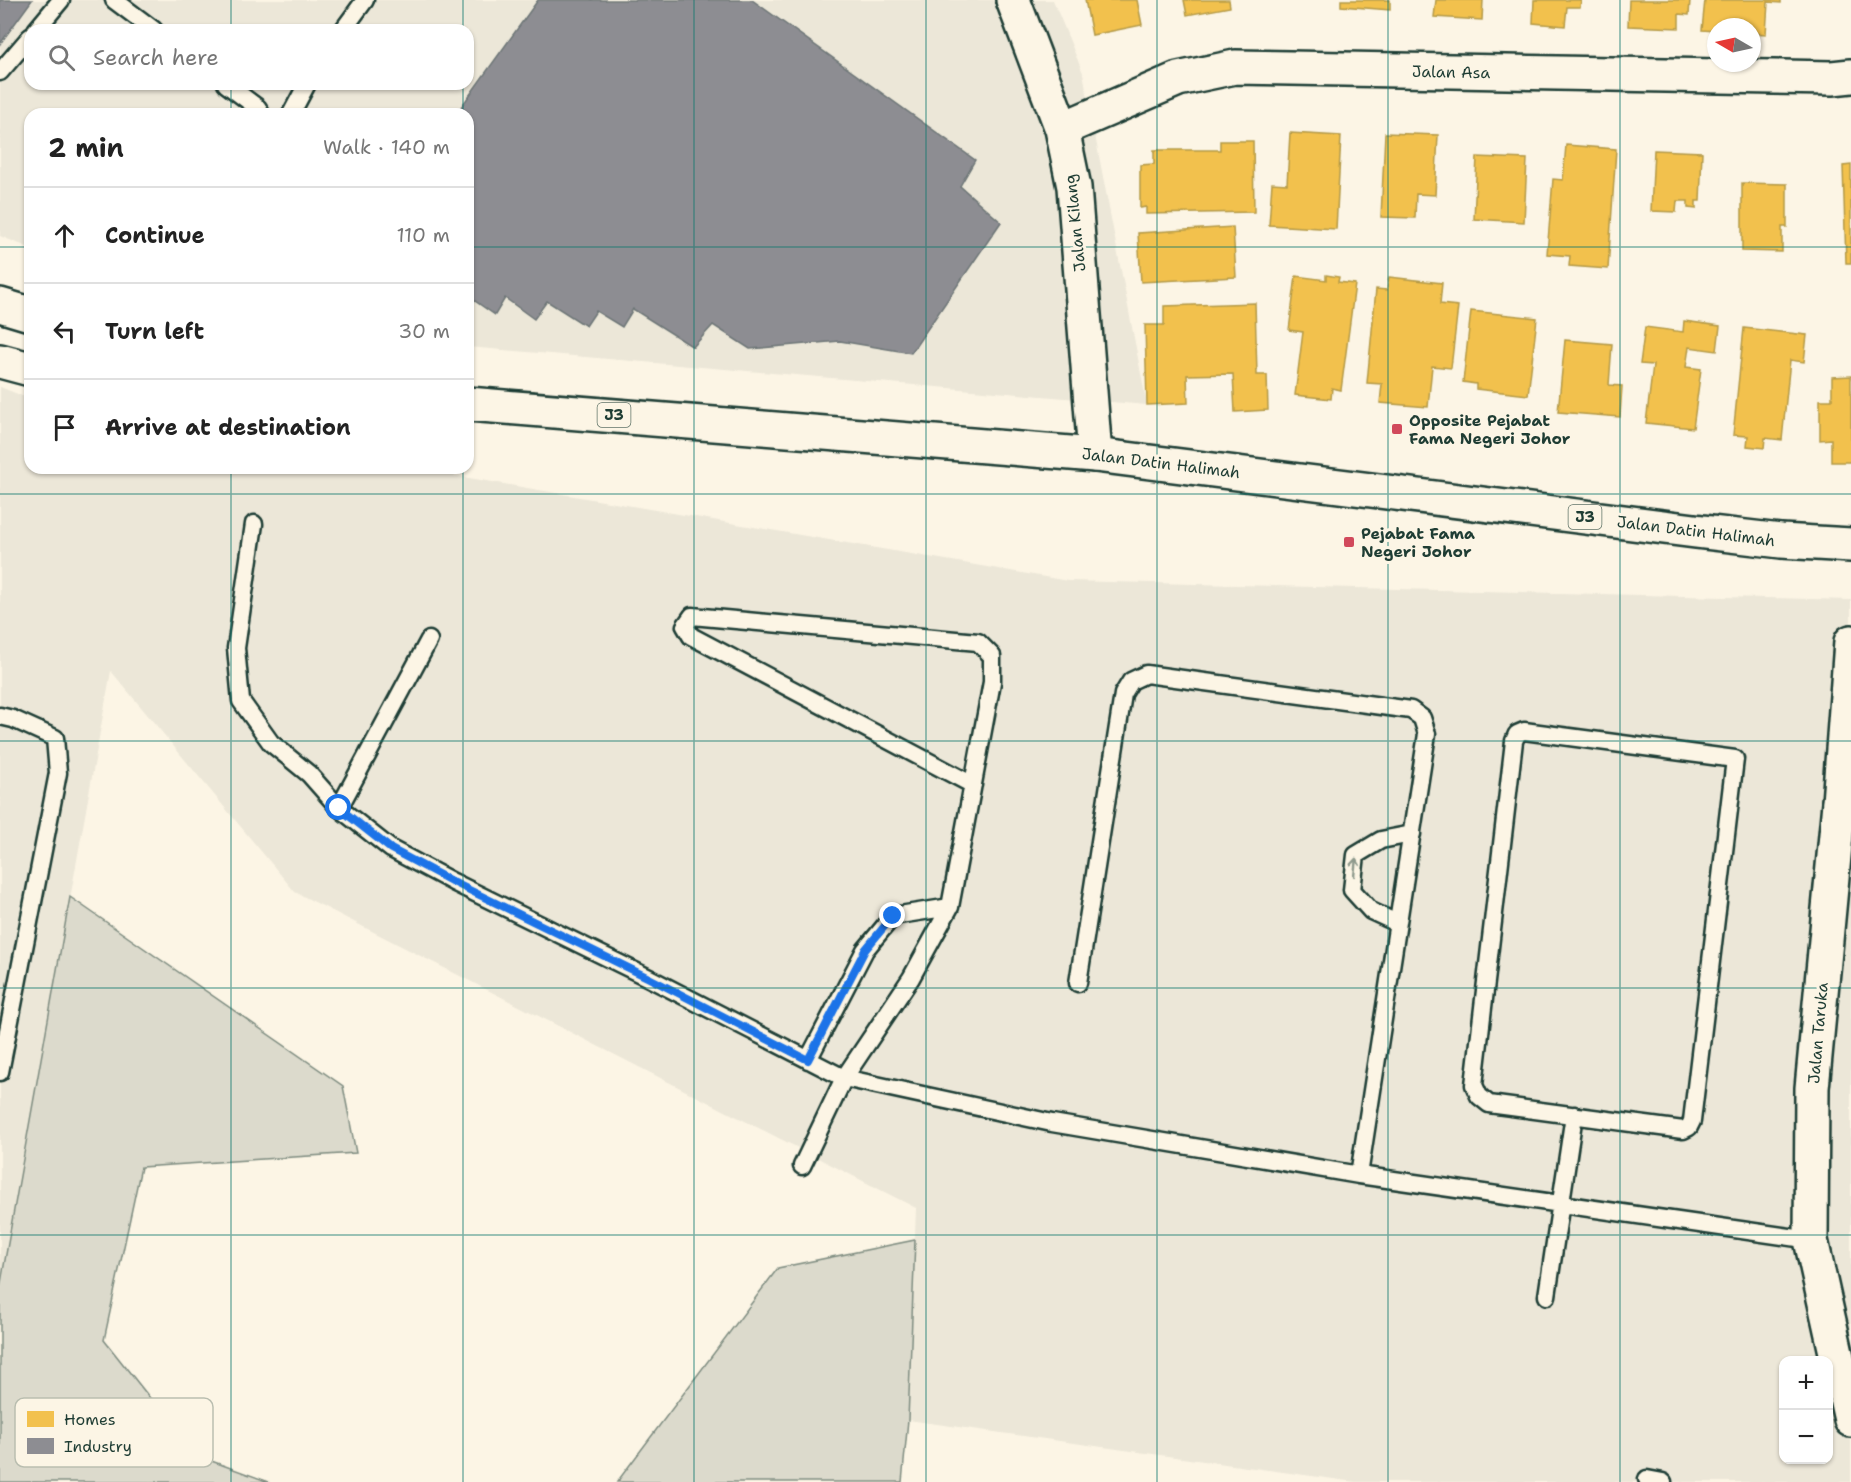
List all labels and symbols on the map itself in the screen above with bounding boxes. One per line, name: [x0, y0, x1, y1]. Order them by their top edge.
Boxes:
north arrow: [1707, 18, 1761, 72]
street label: Jalan Asa: [1412, 61, 1490, 83]
street label: Jalan Kilang: [1059, 173, 1091, 273]
road number: J3: [598, 403, 630, 427]
place label: Opposite Pejabat Fama Negeri Johor: [1409, 410, 1571, 449]
marker: Opposite Pejabat Fama Negeri Johor: [1390, 422, 1404, 436]
street label: Jalan Datin Halimah: [1081, 443, 1241, 483]
road number: J3: [1568, 505, 1602, 529]
street label: Jalan Datin Halimah: [1616, 511, 1776, 551]
place label: Pejabat Fama Negeri Johor: [1361, 523, 1475, 562]
marker: Pejabat Fama Negeri Johor: [1342, 535, 1356, 549]
route start: [325, 794, 351, 820]
one-way arrow: [1350, 858, 1361, 878]
route end: [879, 902, 905, 928]
street label: Jalan Taruka: [1803, 981, 1833, 1085]
legend: [15, 1398, 213, 1467]
text: Homes: [64, 1409, 116, 1430]
text: Industry: [64, 1436, 132, 1457]

